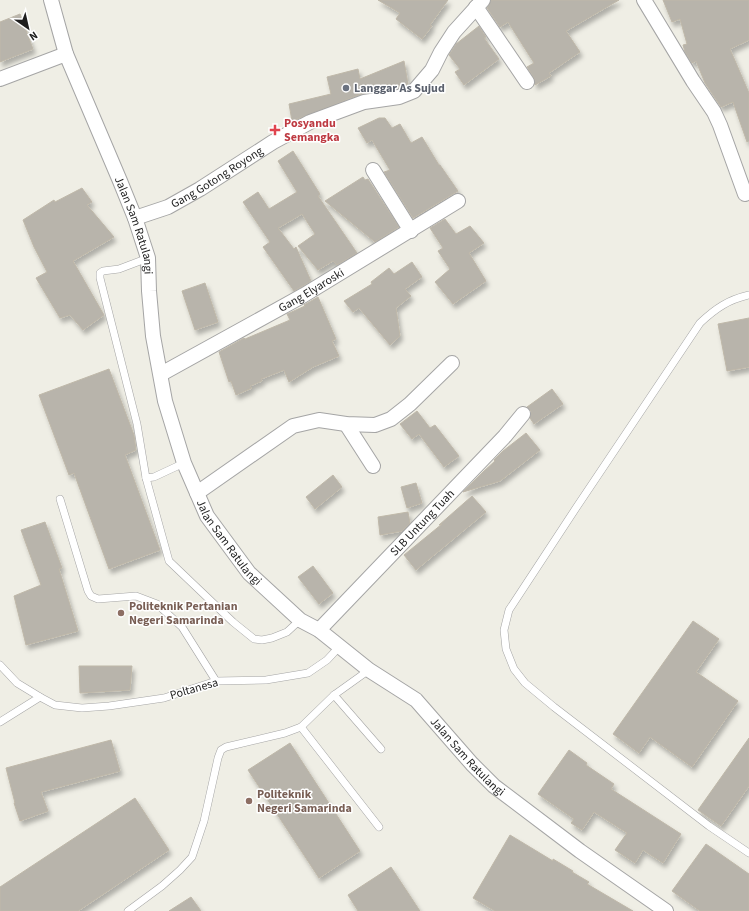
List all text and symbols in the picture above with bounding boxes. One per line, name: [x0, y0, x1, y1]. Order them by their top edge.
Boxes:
north arrow: [8, 8, 48, 48]
text: N: [26, 28, 41, 44]
place label: Langgar As Sujud: [354, 80, 445, 97]
marker: Langgar As Sujud: [341, 83, 351, 93]
place label: Posyandu Semangka: [284, 115, 340, 146]
marker: Posyandu Semangka: [269, 124, 281, 136]
street label: Gang Gotong Royong: [168, 142, 266, 212]
street label: Jalan Sam Ratulangi: [110, 174, 157, 275]
street label: Gang Elyaroski: [275, 264, 347, 316]
street label: SLB Untung Tuah: [386, 485, 458, 560]
street label: Jalan Sam Ratulangi: [192, 497, 266, 589]
place label: Politeknik Pertanian Negeri Samarinda: [129, 598, 238, 629]
marker: Politeknik Pertanian Negeri Samarinda: [116, 608, 126, 618]
street label: Poltanesa: [168, 674, 220, 704]
street label: Jalan Sam Ratulangi: [426, 713, 509, 800]
place label: Politeknik Negeri Samarinda: [257, 786, 352, 817]
marker: Politeknik Negeri Samarinda: [244, 796, 254, 806]

